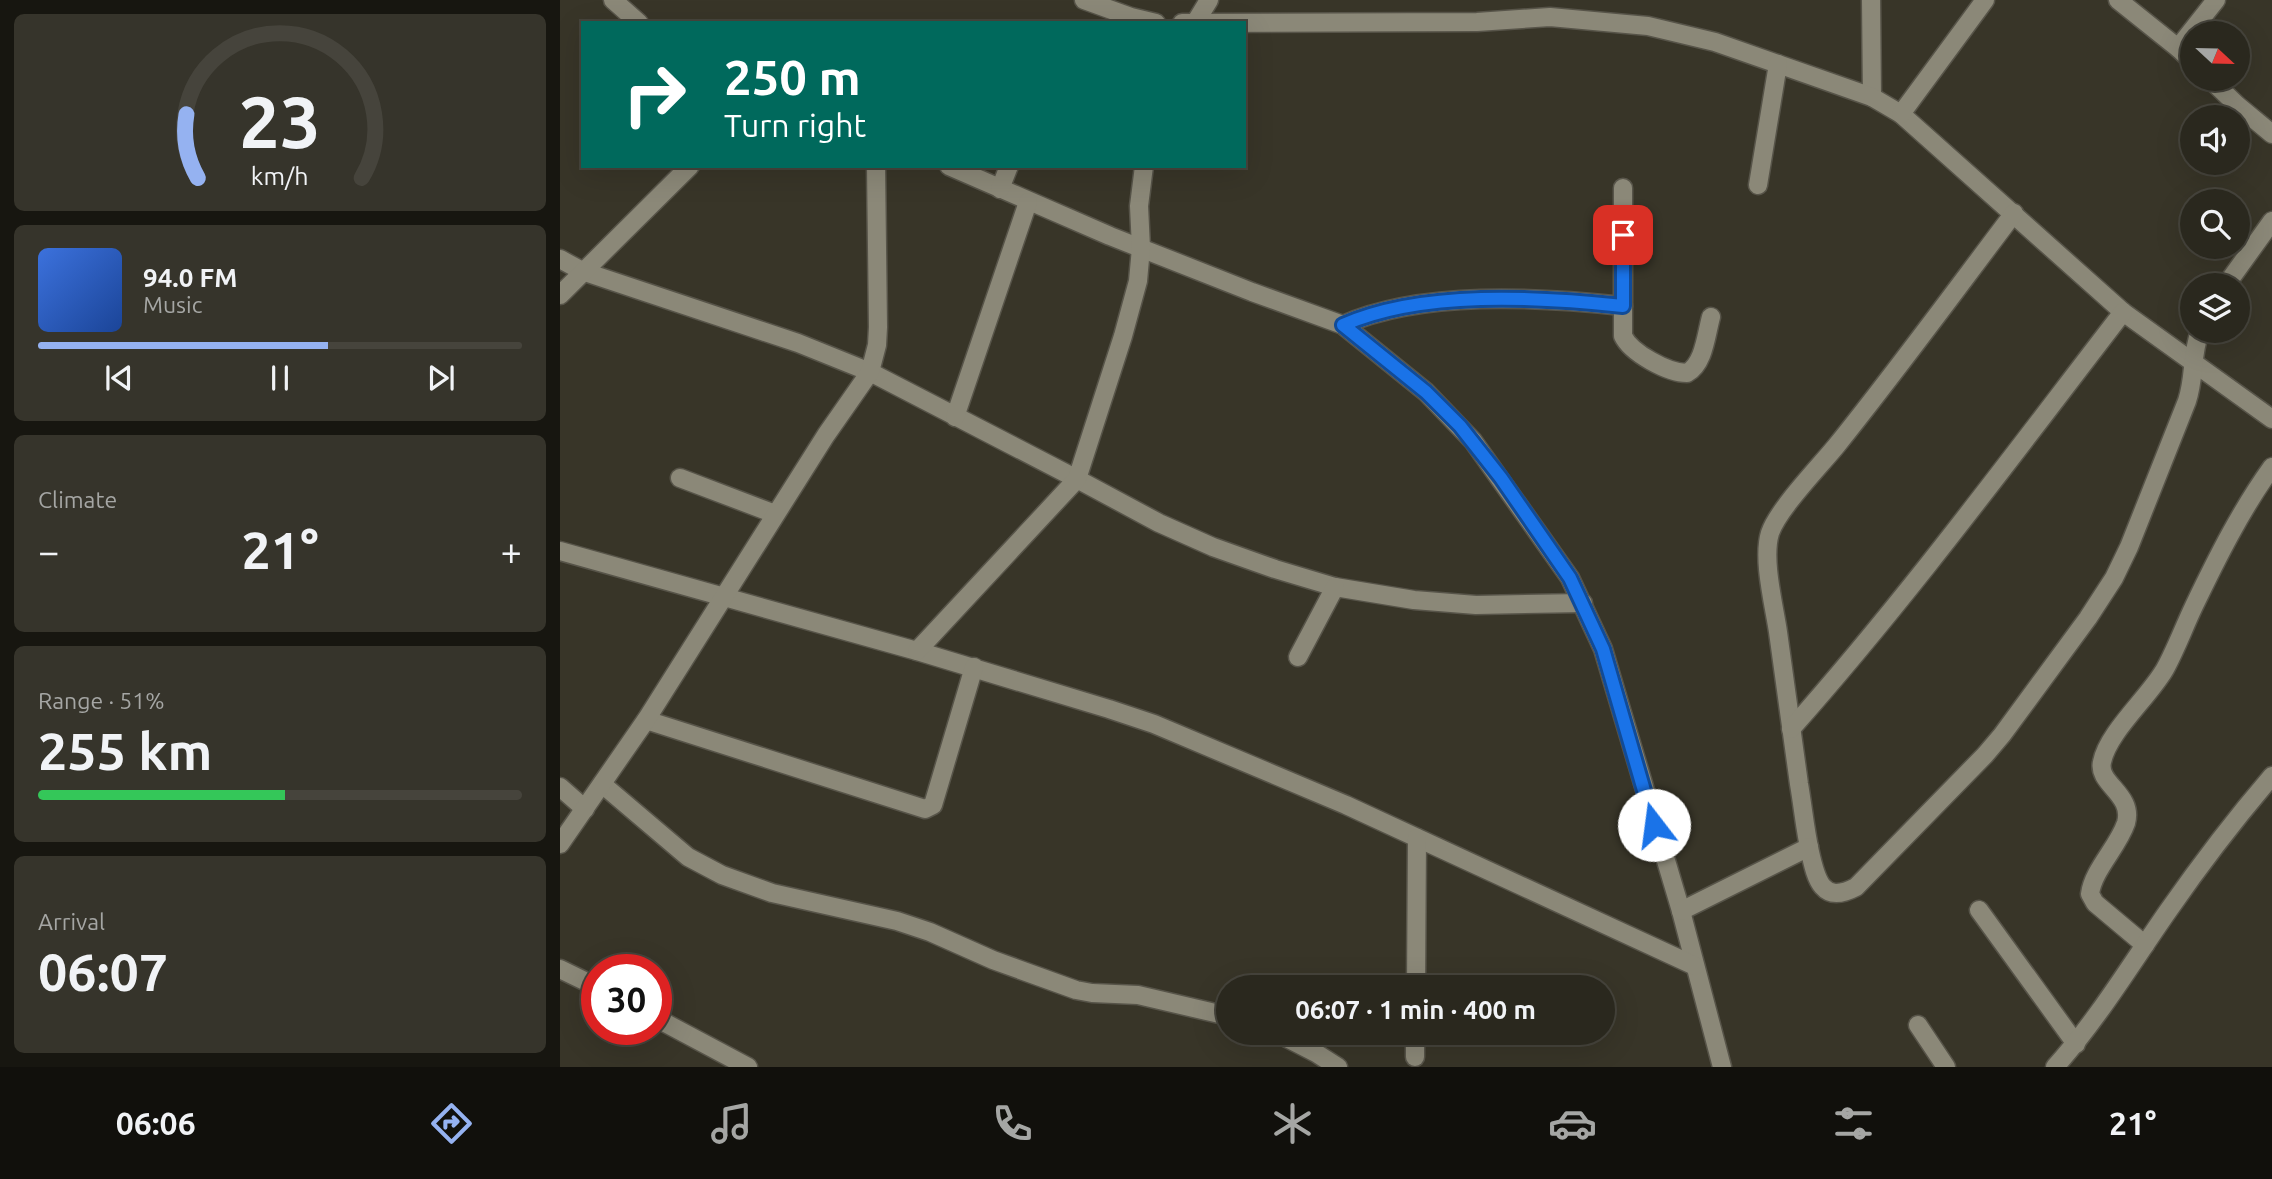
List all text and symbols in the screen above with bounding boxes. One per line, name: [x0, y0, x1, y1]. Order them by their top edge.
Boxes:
north arrow: [2180, 21, 2250, 91]
map controls: [2180, 21, 2250, 343]
icon: right: [609, 49, 700, 140]
text: 250 m: [724, 49, 861, 104]
text: 23: [239, 81, 321, 163]
button: sound: [2180, 105, 2250, 175]
text: Turn right: [724, 107, 866, 143]
text: km/h: [251, 162, 309, 190]
button: search: [2180, 189, 2250, 259]
pin: [1593, 205, 1653, 265]
icon: arrive: [1604, 216, 1642, 254]
text: 94.0 FM: [143, 263, 237, 292]
button: layers: [2180, 273, 2250, 343]
text: Music: [143, 292, 202, 317]
icon: previous: [100, 359, 138, 397]
icon: pause: [261, 359, 299, 397]
icon: next: [422, 359, 460, 397]
text: Climate: [38, 487, 117, 512]
text: 21°: [241, 521, 319, 579]
text: −: [38, 530, 59, 572]
text: +: [501, 530, 522, 572]
text: Range · 51%: [38, 688, 165, 713]
text: 255 km: [38, 722, 212, 780]
position arrow: [1617, 788, 1691, 862]
text: Arrival: [38, 909, 105, 934]
text: 06:07: [38, 943, 168, 1001]
speed limit sign: 30: [581, 954, 672, 1045]
text: 06:07 · 1 min · 400 m: [1295, 995, 1536, 1024]
icon: directions: [427, 1099, 476, 1148]
icon: music: [707, 1099, 756, 1148]
icon: phone: [988, 1099, 1037, 1148]
icon: climate: [1268, 1099, 1317, 1148]
icon: car: [1548, 1099, 1597, 1148]
icon: filters: [1829, 1099, 1878, 1148]
text: 06:06: [116, 1105, 196, 1141]
text: 21°: [2109, 1105, 2156, 1141]

